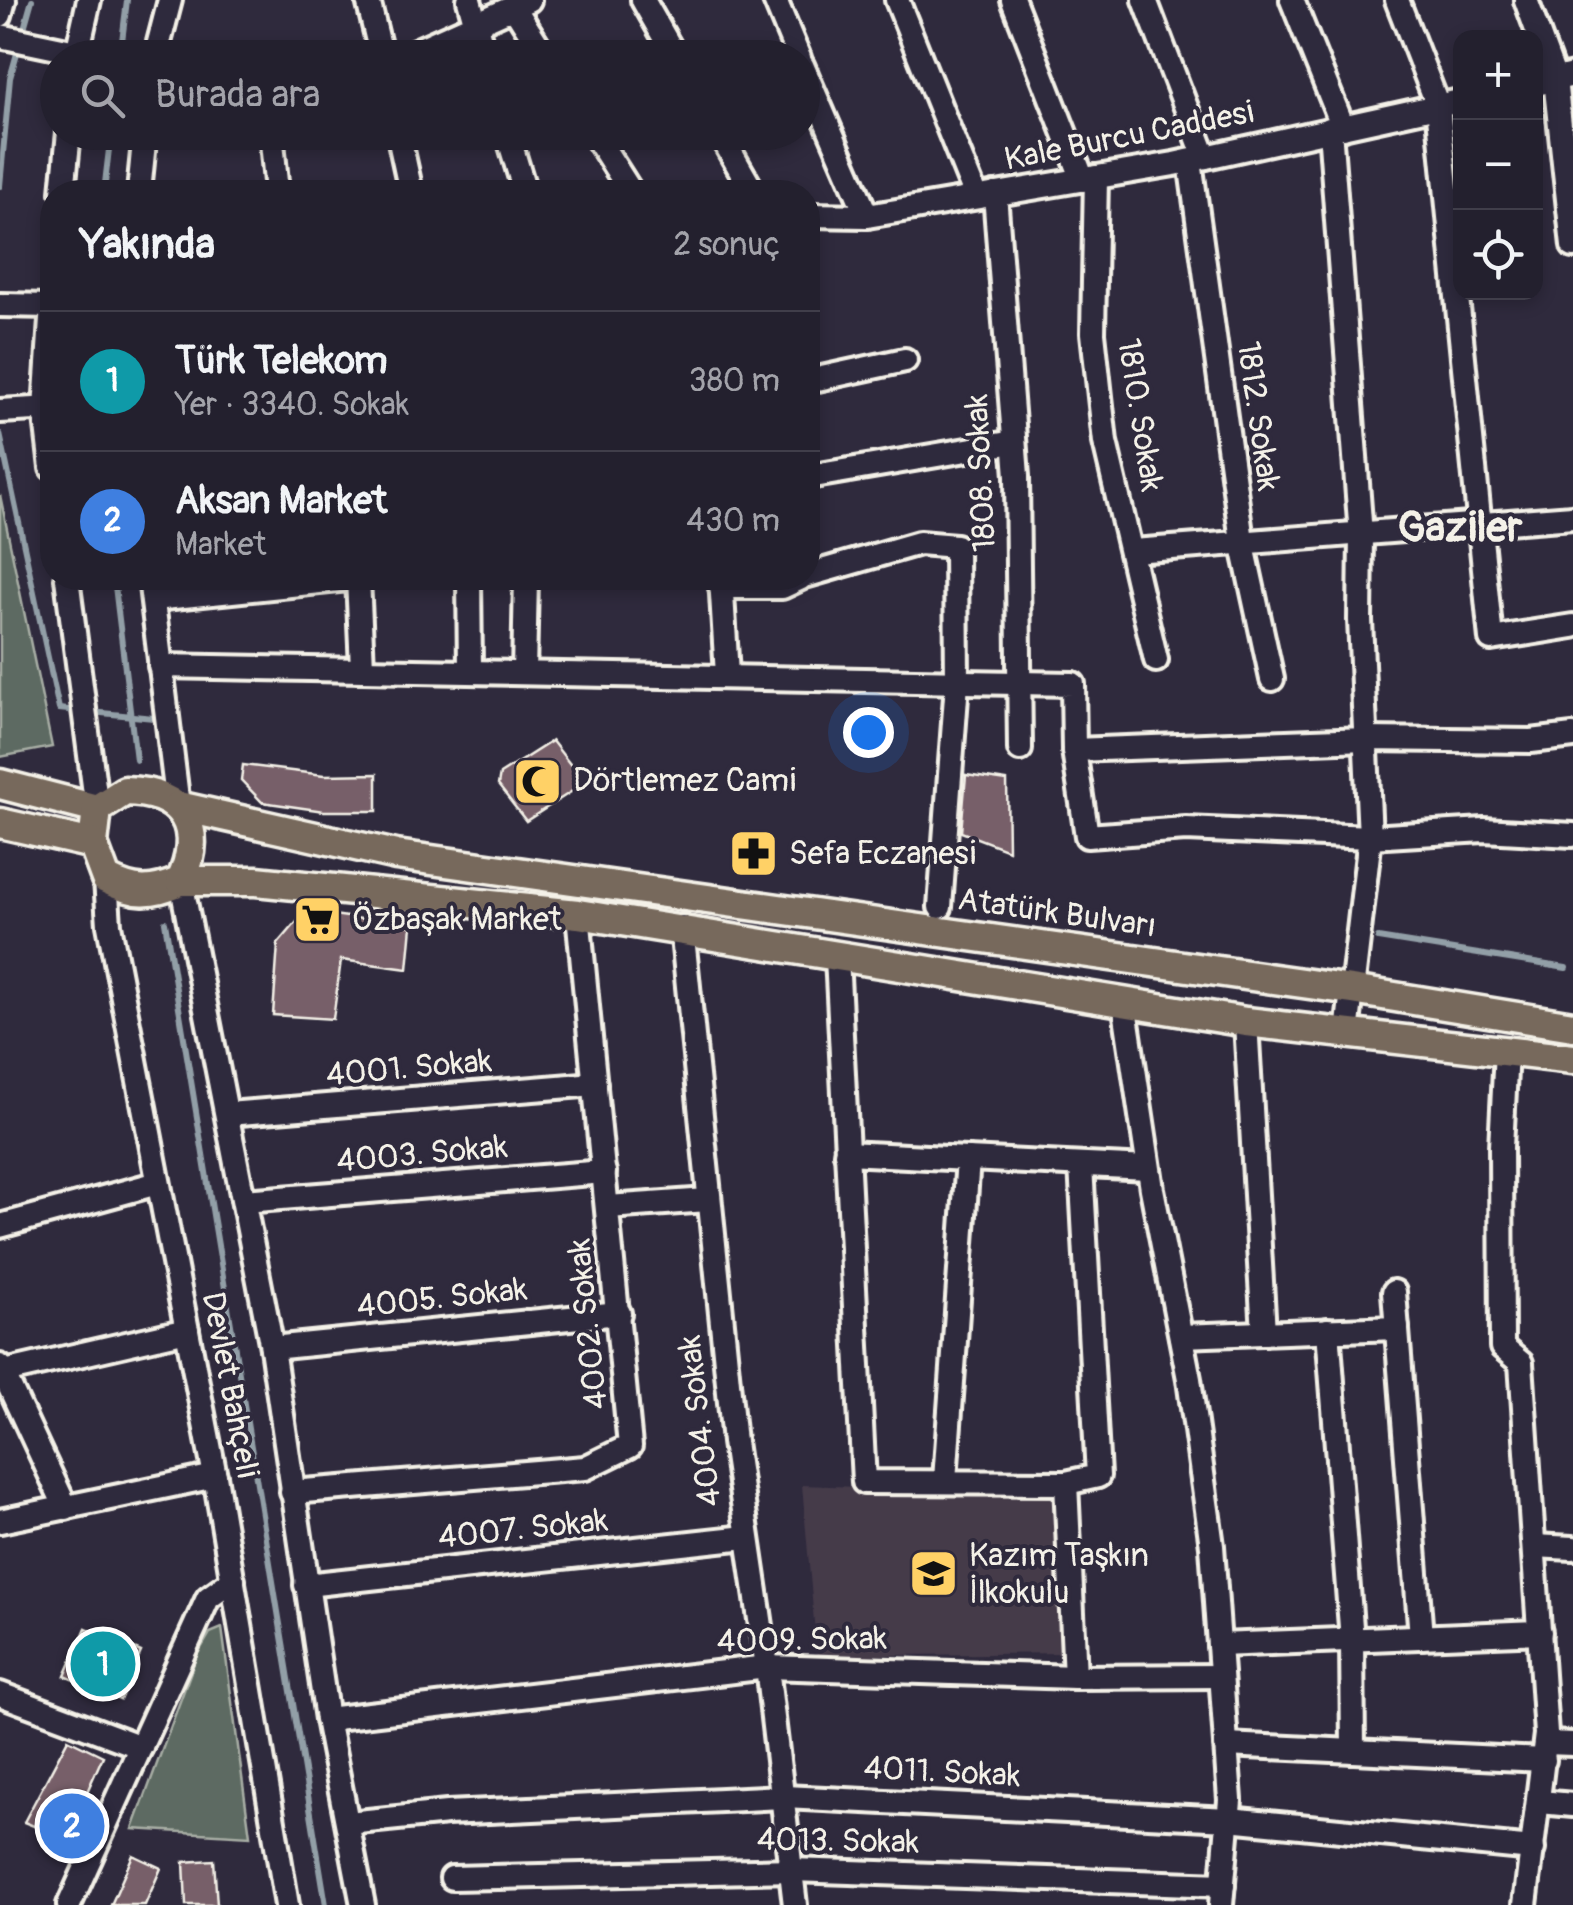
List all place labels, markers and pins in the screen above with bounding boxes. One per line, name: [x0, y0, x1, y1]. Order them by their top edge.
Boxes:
mosque icon: Dörtlemez Cami: [512, 755, 564, 807]
place label: Dörtlemez Cami: [573, 761, 796, 801]
pharmacy icon: Sefa Eczanesi: [728, 828, 780, 880]
place label: Sefa Eczanesi: [789, 834, 976, 874]
supermarket icon: Özbaşak Market: [291, 894, 343, 946]
place label: Özbaşak Market: [352, 900, 562, 940]
place label: Kazım Taşkın İlkokulu: [969, 1536, 1149, 1613]
school or university icon: Kazım Taşkın İlkokulu: [908, 1548, 960, 1600]
pin: 1: [70, 1626, 136, 1702]
pin: 2: [40, 1788, 104, 1864]

